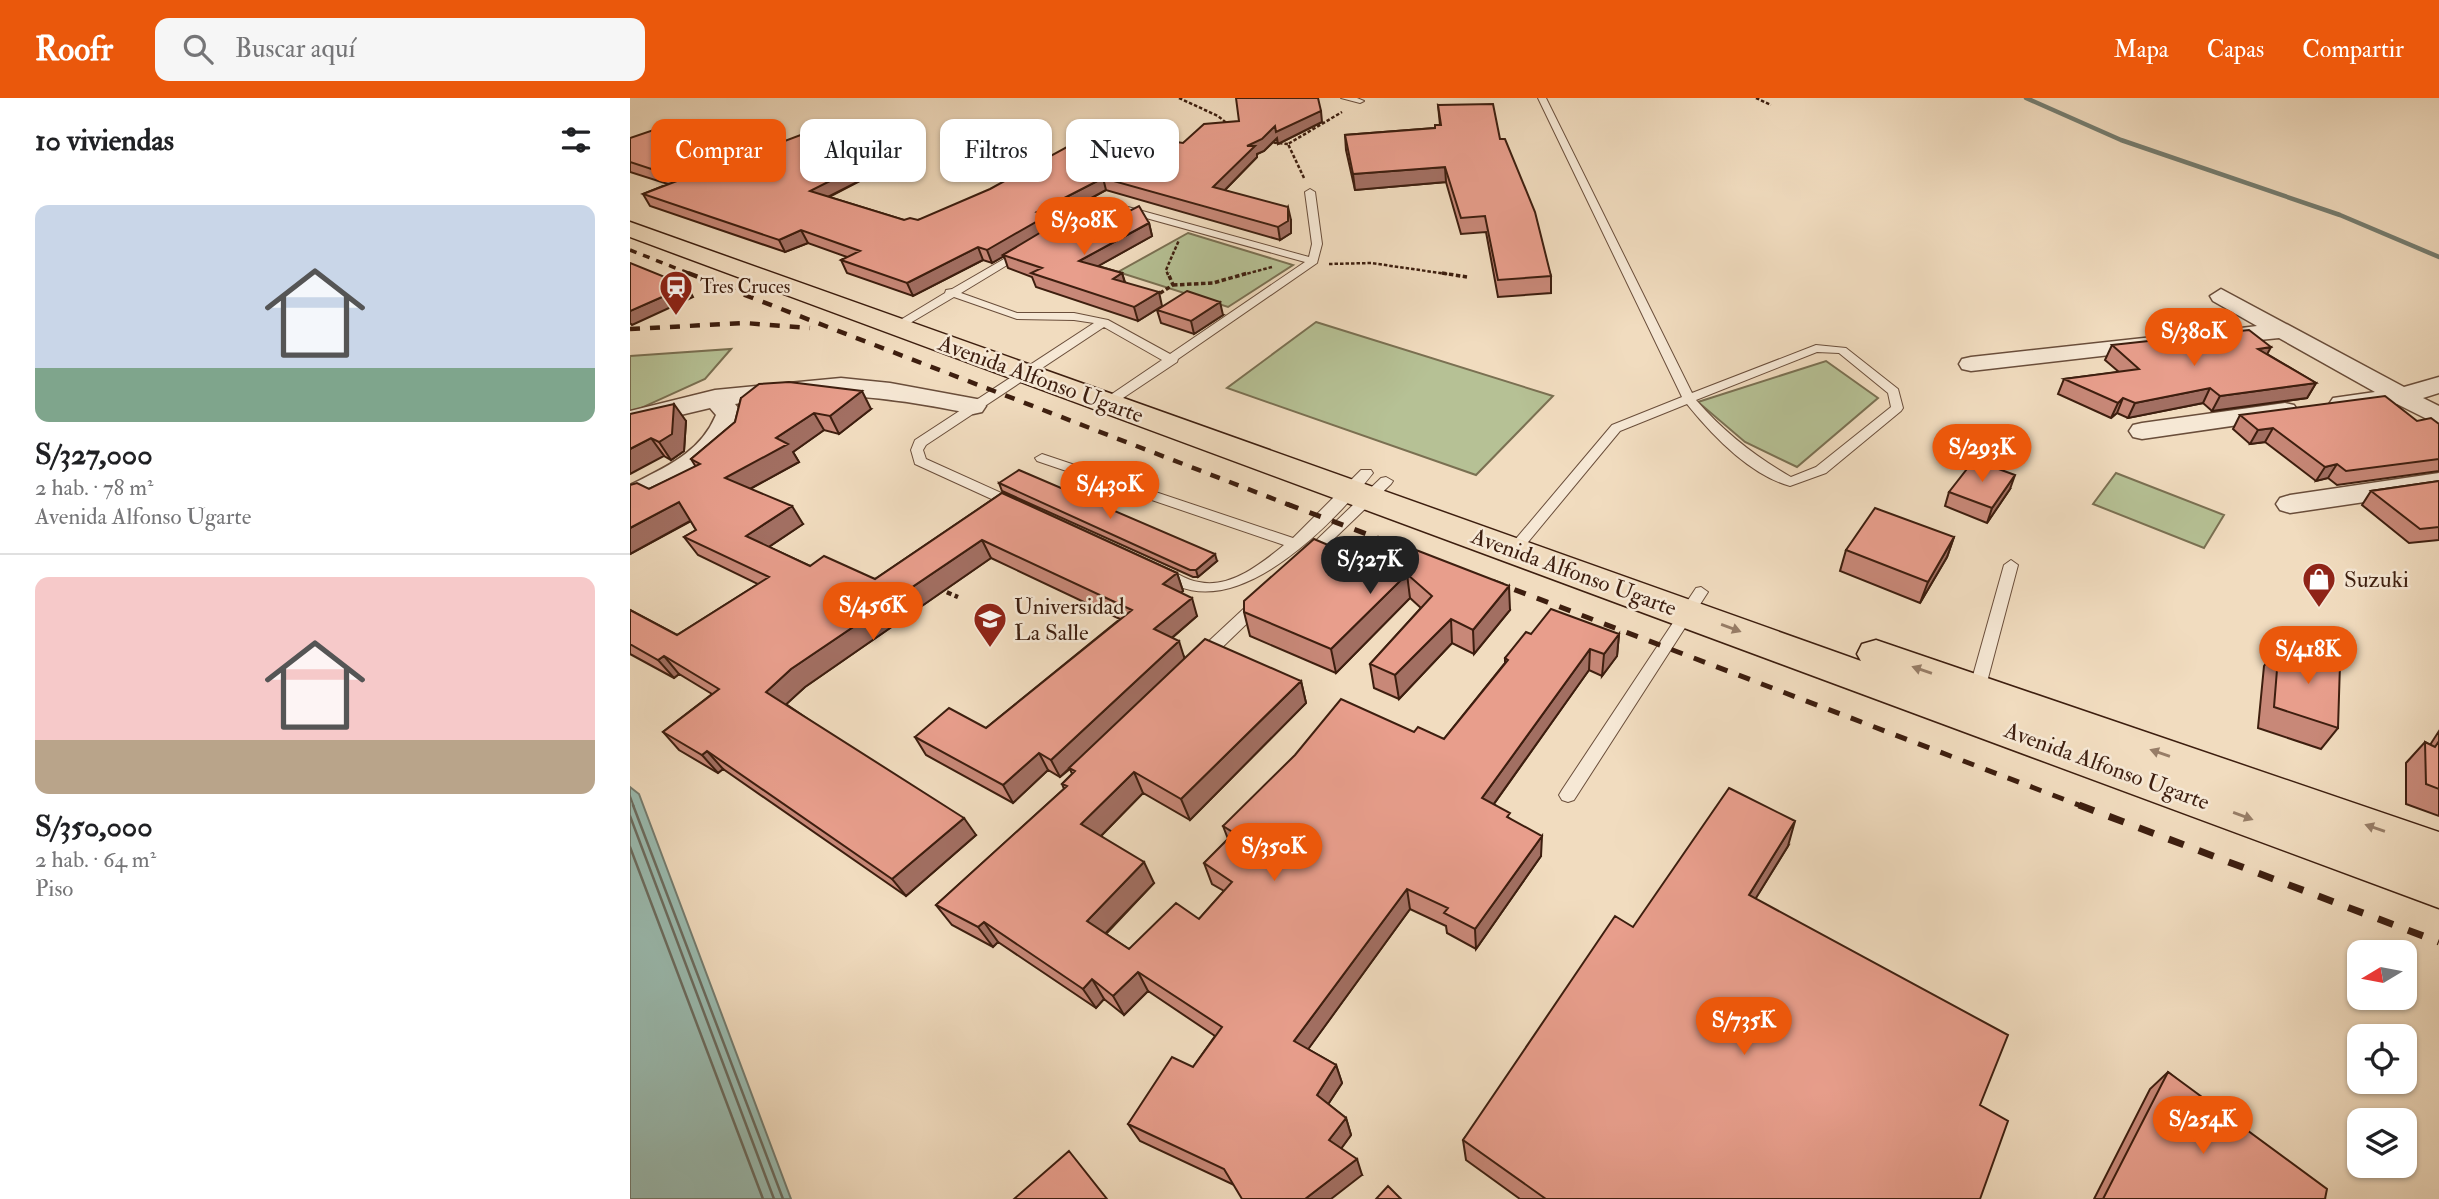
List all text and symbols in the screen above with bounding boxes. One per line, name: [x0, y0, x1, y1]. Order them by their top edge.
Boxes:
search box: [155, 18, 645, 81]
text: Roofr: [35, 29, 113, 70]
icon: search: [179, 30, 217, 68]
text: Buscar aquí: [235, 33, 355, 65]
text: Mapa: [2114, 34, 2169, 65]
text: Capas: [2207, 34, 2264, 65]
text: Compartir: [2302, 34, 2404, 65]
chip: Comprar: [651, 119, 786, 182]
chip: Alquilar: [800, 119, 926, 182]
chip: Filtros: [940, 119, 1052, 182]
chip: Nuevo: [1066, 119, 1179, 182]
icon: filters: [557, 121, 595, 159]
text: 10 viviendas: [35, 122, 174, 159]
pin: S/308K: [1027, 198, 1141, 257]
text: S/308K: [1051, 205, 1117, 234]
icon: home: [252, 250, 378, 376]
station icon: Tres Cruces: [657, 268, 695, 317]
place label: Tres Cruces: [700, 275, 790, 299]
pin: S/380K: [2137, 308, 2251, 368]
text: S/380K: [2161, 316, 2227, 345]
street label: Avenida Alfonso Ugarte: [933, 328, 1148, 430]
pin: S/293K: [1925, 424, 2039, 484]
text: S/293K: [1948, 432, 2016, 461]
text: S/327,000: [35, 436, 153, 473]
pin: S/430K: [1053, 462, 1167, 521]
text: S/430K: [1076, 469, 1144, 498]
text: 2 hab. · 78 m²: [35, 473, 153, 502]
text: Avenida Alfonso Ugarte: [35, 502, 251, 531]
street label: Avenida Alfonso Ugarte: [1466, 521, 1681, 623]
pin: S/327K: [1313, 536, 1427, 596]
text: S/327K: [1337, 544, 1403, 573]
shop icon: Suzuki: [2300, 560, 2338, 609]
place label: Suzuki: [2344, 565, 2409, 594]
pin: S/456K: [816, 582, 930, 642]
text: S/456K: [839, 590, 907, 619]
place label: Universidad La Salle: [1014, 592, 1125, 647]
school or university icon: Universidad La Salle: [971, 600, 1009, 649]
icon: home: [252, 622, 378, 748]
one-way arrow: [1720, 623, 1741, 634]
pin: S/418K: [2251, 626, 2365, 686]
text: S/418K: [2275, 634, 2341, 663]
one-way arrow: [1911, 664, 1932, 675]
street label: Avenida Alfonso Ugarte: [1999, 715, 2214, 817]
one-way arrow: [2149, 747, 2170, 758]
text: S/350,000: [35, 808, 153, 845]
one-way arrow: [2233, 811, 2254, 822]
one-way arrow: [2364, 822, 2385, 833]
pin: S/350K: [1217, 824, 1331, 883]
text: S/350K: [1241, 831, 1307, 860]
text: 2 hab. · 64 m²: [35, 845, 156, 874]
text: Piso: [35, 874, 73, 903]
north arrow: [2347, 940, 2417, 1010]
map controls: [2347, 940, 2417, 1178]
pin: S/735K: [1687, 998, 1801, 1057]
text: S/735K: [1712, 1005, 1776, 1034]
button: locate: [2347, 1024, 2417, 1094]
pin: S/254K: [2146, 1096, 2260, 1156]
text: S/254K: [2169, 1104, 2237, 1133]
button: layers: [2347, 1108, 2417, 1178]

